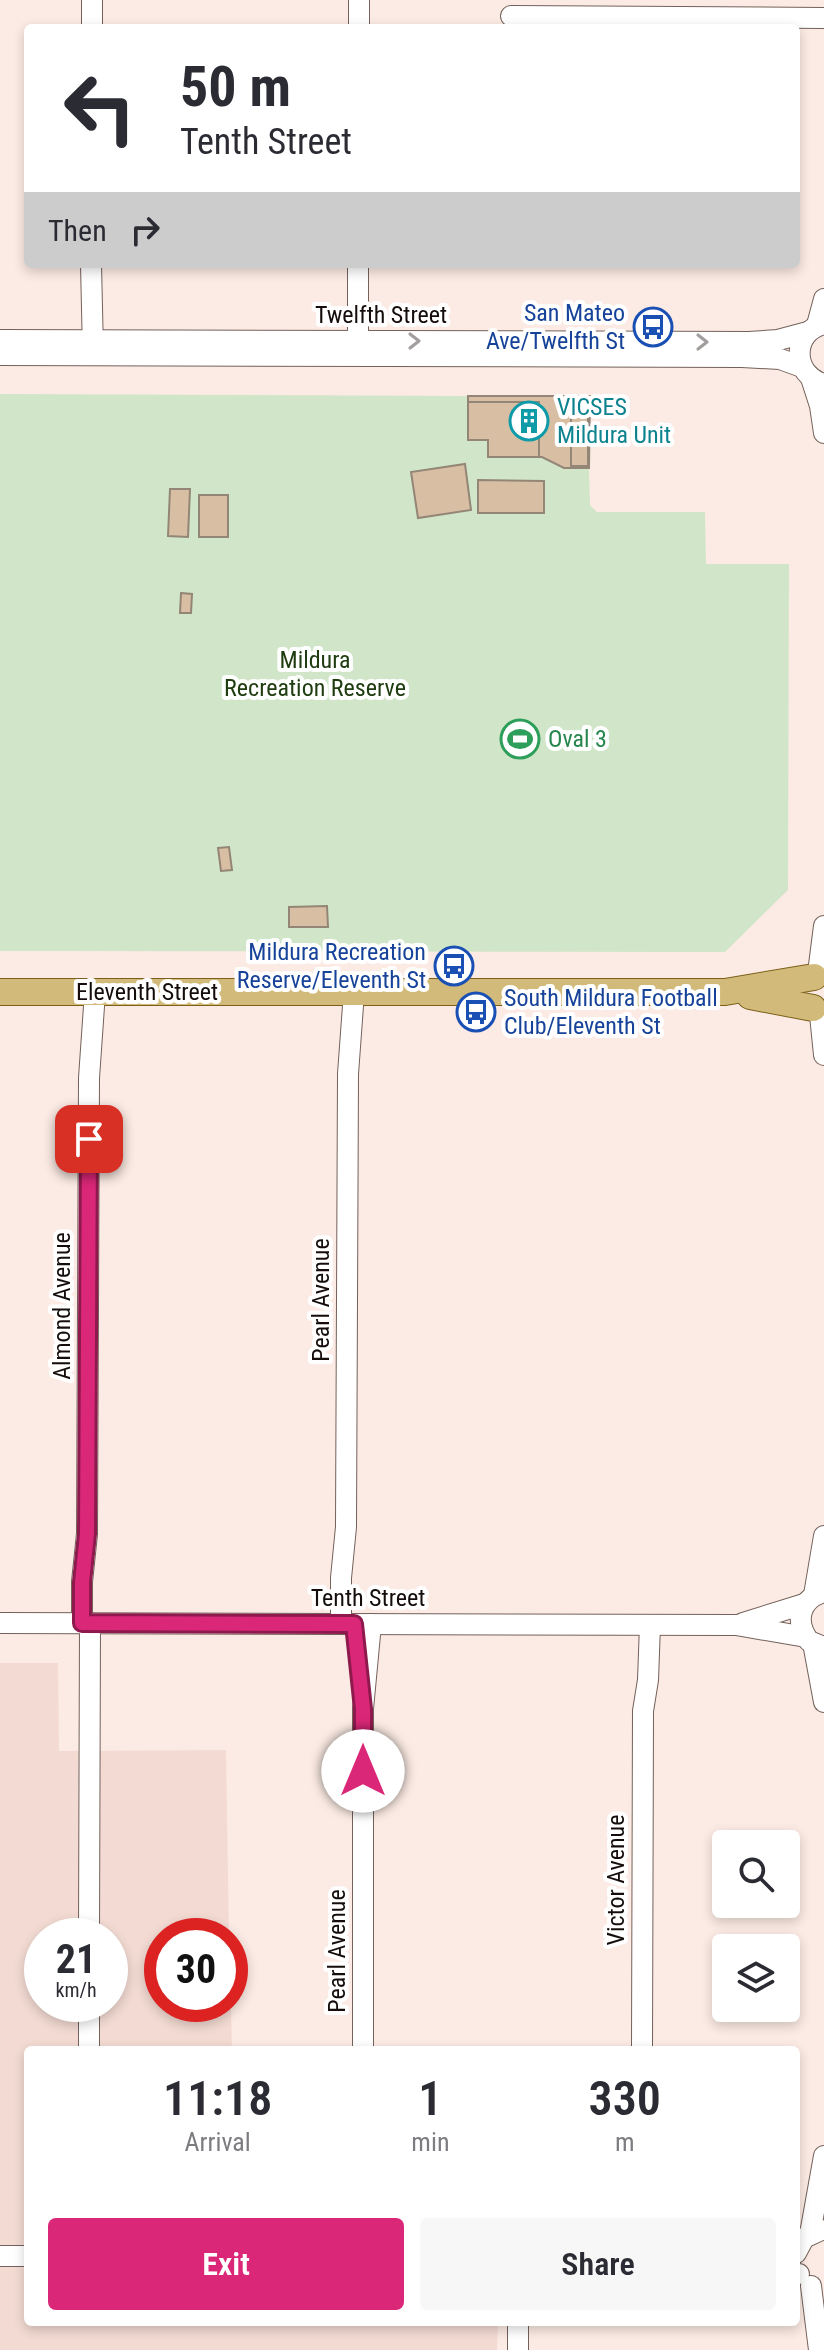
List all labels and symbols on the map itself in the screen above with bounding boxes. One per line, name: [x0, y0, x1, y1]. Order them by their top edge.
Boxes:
place label: San Mateo Ave/Twelfth St: [486, 299, 625, 355]
street label: Twelfth Street: [315, 301, 447, 329]
bus stop icon: San Mateo Ave/Twelfth St: [632, 306, 674, 348]
one-way arrow: [408, 332, 421, 350]
one-way arrow: [696, 333, 709, 351]
place label: VICSES Mildura Unit: [557, 393, 671, 449]
building icon: VICSES Mildura Unit: [508, 400, 550, 442]
park label: Mildura Recreation Reserve: [224, 646, 406, 702]
sports icon: Oval 3: [499, 718, 541, 760]
place label: Oval 3: [548, 725, 607, 753]
place label: Mildura Recreation Reserve/Eleventh St: [237, 938, 426, 994]
bus stop icon: Mildura Recreation Reserve/Eleventh St: [433, 945, 475, 987]
street label: Eleventh Street: [76, 978, 218, 1006]
place label: South Mildura Football Club/Eleventh St: [504, 984, 718, 1040]
bus stop icon: South Mildura Football Club/Eleventh St: [455, 991, 497, 1033]
pin: [55, 1105, 123, 1173]
street label: Almond Avenue: [48, 1232, 76, 1380]
street label: Pearl Avenue: [307, 1238, 335, 1362]
street label: Tenth Street: [311, 1584, 425, 1612]
position arrow: [321, 1729, 405, 1813]
street label: Victor Avenue: [602, 1815, 630, 1945]
street label: Pearl Avenue: [323, 1889, 351, 2013]
speed limit sign: 30: [144, 1918, 248, 2022]

